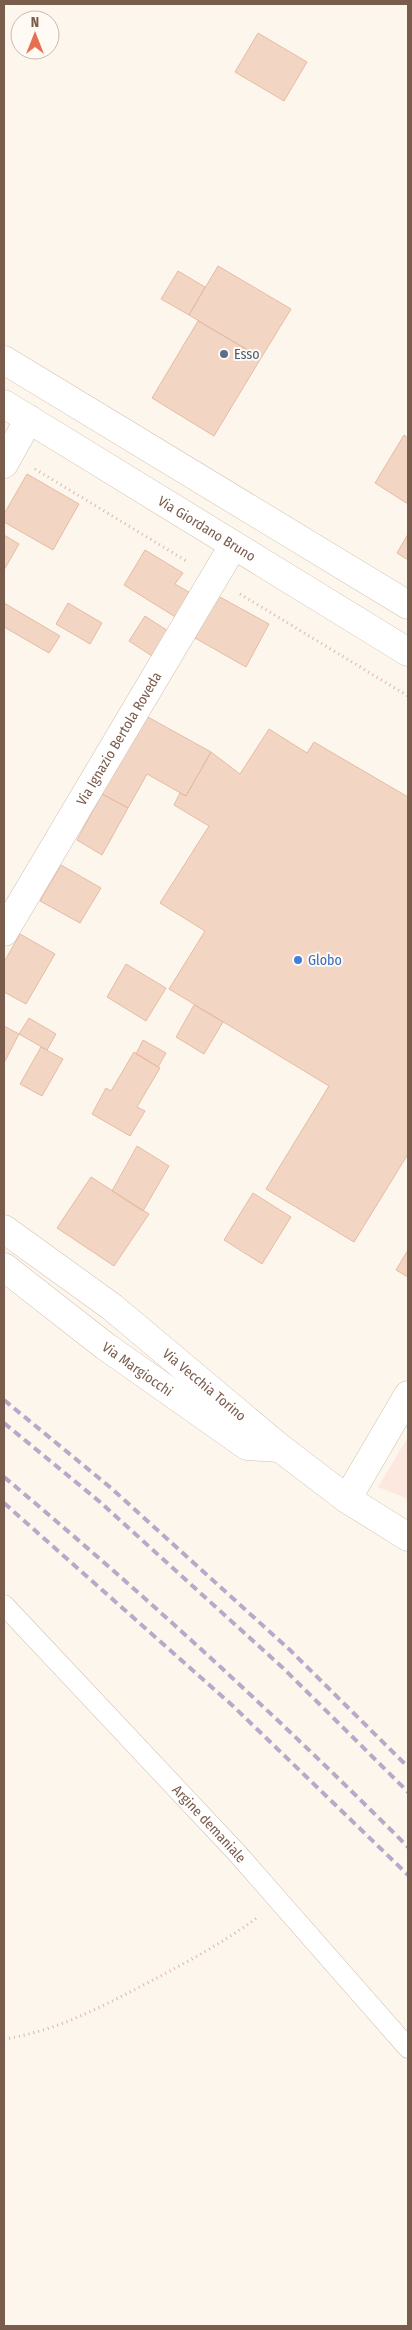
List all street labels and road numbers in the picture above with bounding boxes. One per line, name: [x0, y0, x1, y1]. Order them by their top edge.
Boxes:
street label: Via Giordano Bruno: [155, 493, 258, 565]
street label: Via Ignazio Bertola Roveda: [73, 669, 165, 809]
street label: Via Margiocchi: [99, 1339, 176, 1400]
street label: Via Vecchia Torino: [159, 1345, 249, 1425]
street label: Argine demaniale: [169, 1782, 250, 1866]

